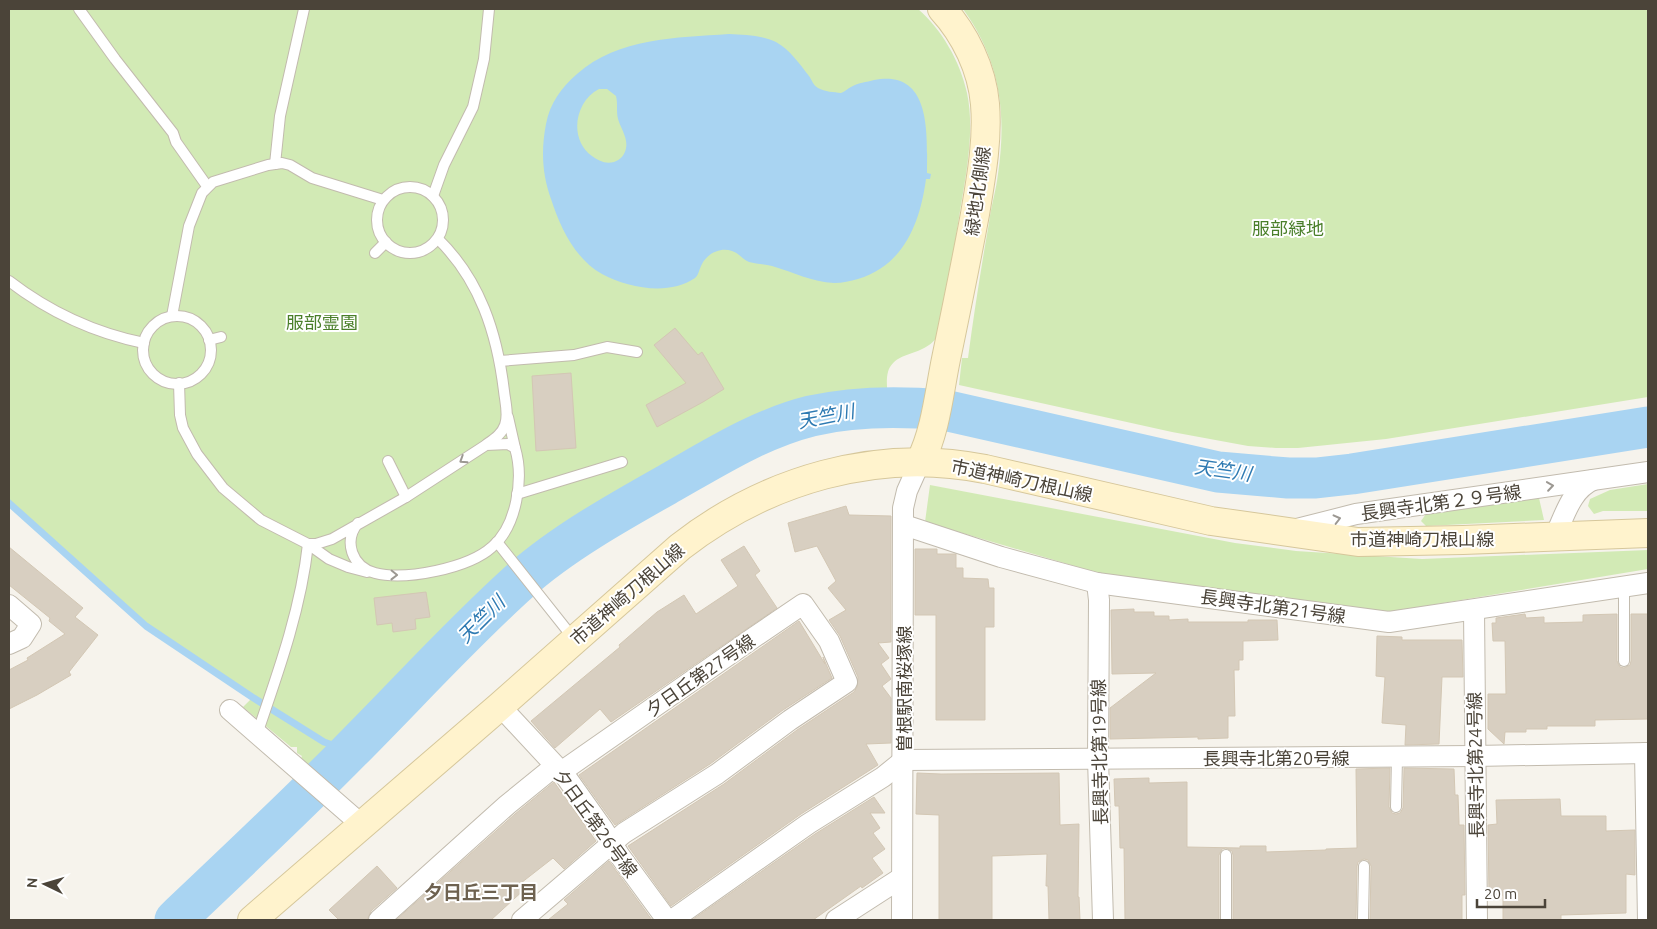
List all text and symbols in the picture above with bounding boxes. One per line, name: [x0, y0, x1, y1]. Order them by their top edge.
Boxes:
street label: 緑地北側線: [961, 145, 993, 237]
park label: 服部緑地: [1252, 218, 1324, 238]
park label: 服部霊園: [286, 312, 358, 332]
water label: 天竺川: [796, 399, 858, 432]
one-way arrow: [460, 453, 469, 463]
street label: 市道神崎刀根山線: [949, 455, 1095, 505]
water label: 天竺川: [1193, 455, 1255, 485]
street label: 長興寺北第２９号線: [1359, 481, 1523, 523]
one-way arrow: [1546, 481, 1554, 492]
one-way arrow: [1333, 514, 1342, 525]
street label: 市道神崎刀根山線: [1350, 529, 1494, 549]
street label: 市道神崎刀根山線: [566, 539, 688, 649]
one-way arrow: [390, 569, 398, 580]
street label: 長興寺北第21号線: [1199, 586, 1347, 626]
water label: 天竺川: [453, 590, 510, 647]
street label: 曽根駅南桜塚線: [894, 626, 914, 752]
street label: 夕日丘第27号線: [642, 630, 758, 720]
street label: 長興寺北第19号線: [1088, 679, 1110, 825]
street label: 長興寺北第24号線: [1464, 692, 1486, 838]
street label: 長興寺北第20号線: [1203, 748, 1349, 768]
street label: 夕日丘第26号線: [550, 765, 642, 881]
north arrow: [20, 859, 70, 909]
scale bar: [1477, 876, 1544, 908]
text: N: [24, 877, 40, 889]
district label: 夕日丘三丁目: [424, 881, 538, 903]
text: 20 m: [1484, 885, 1517, 902]

